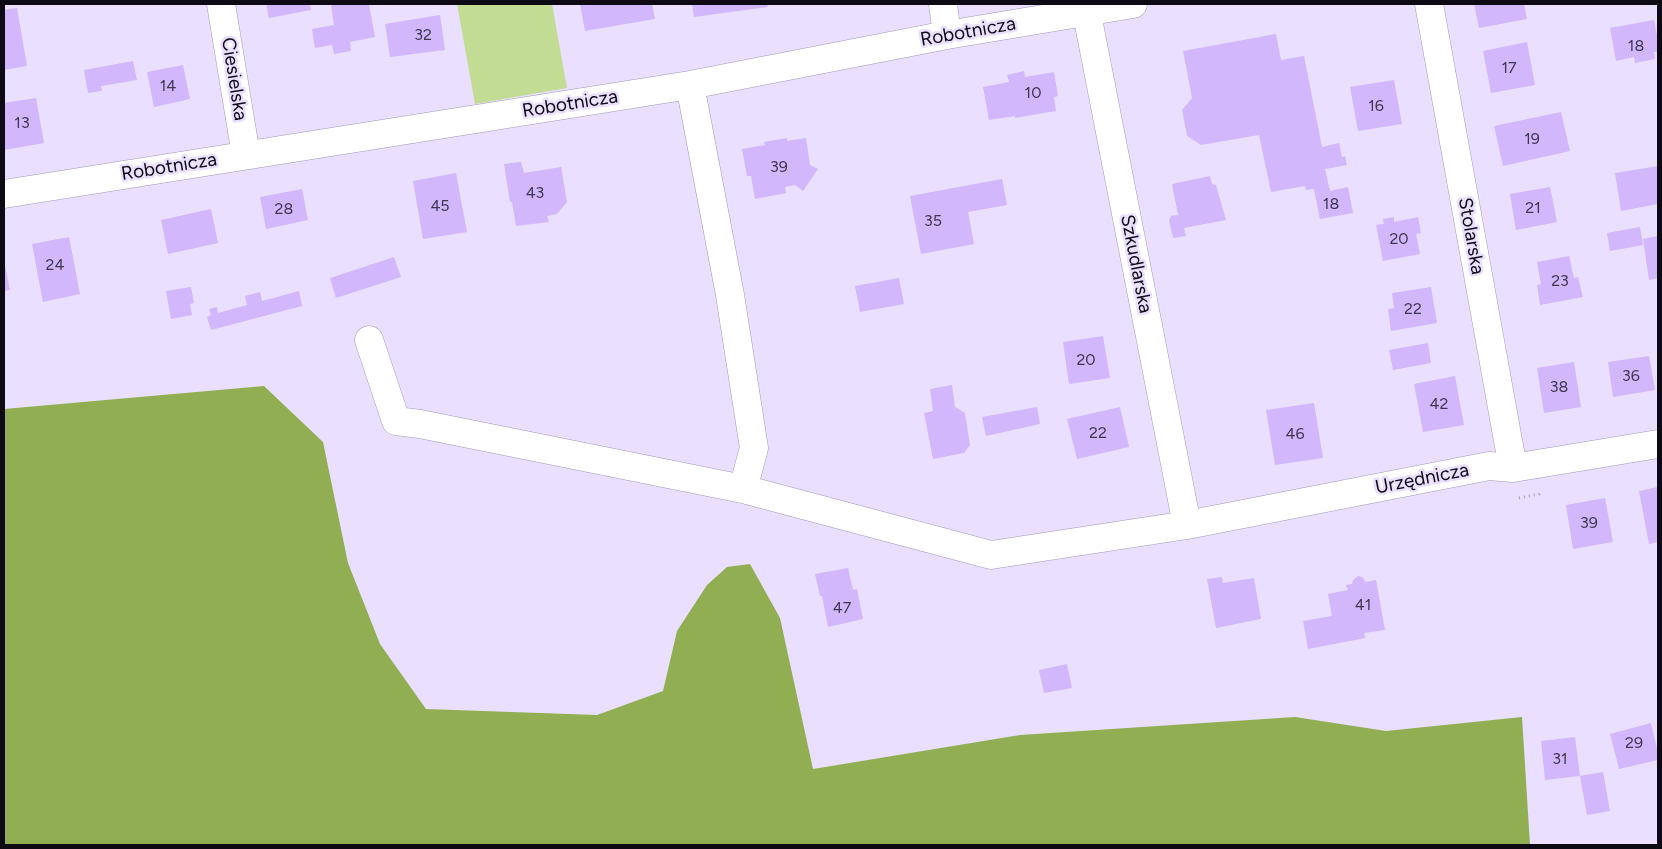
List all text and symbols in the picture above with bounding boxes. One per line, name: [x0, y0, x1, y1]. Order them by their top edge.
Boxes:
street label: Robotnicza: [918, 12, 1018, 52]
house number: 32: [414, 25, 432, 45]
street label: Ciesielska: [216, 36, 252, 122]
house number: 18: [1628, 36, 1644, 56]
house number: 17: [1501, 58, 1517, 78]
house number: 14: [160, 76, 176, 96]
house number: 10: [1025, 83, 1041, 103]
street label: Robotnicza: [521, 85, 619, 123]
house number: 16: [1368, 96, 1384, 116]
house number: 13: [14, 113, 30, 133]
house number: 19: [1524, 129, 1540, 149]
street label: Robotnicza: [120, 148, 218, 186]
house number: 39: [770, 157, 788, 177]
house number: 43: [526, 183, 544, 203]
house number: 18: [1323, 194, 1339, 214]
house number: 45: [430, 196, 450, 216]
street label: Stolarska: [1453, 196, 1489, 276]
house number: 21: [1525, 198, 1541, 218]
house number: 28: [275, 199, 293, 219]
house number: 35: [924, 211, 942, 231]
street label: Szkudlarska: [1115, 213, 1157, 315]
house number: 20: [1389, 229, 1409, 249]
house number: 24: [46, 255, 64, 275]
house number: 23: [1551, 271, 1569, 291]
house number: 22: [1404, 299, 1422, 319]
house number: 20: [1076, 350, 1096, 370]
house number: 36: [1622, 366, 1640, 386]
house number: 38: [1550, 377, 1568, 397]
house number: 42: [1430, 394, 1448, 414]
house number: 22: [1089, 423, 1107, 443]
house number: 46: [1286, 424, 1304, 444]
street label: Urzędnicza: [1373, 459, 1471, 499]
house number: 39: [1580, 513, 1598, 533]
house number: 41: [1355, 595, 1371, 615]
house number: 47: [833, 598, 851, 618]
house number: 29: [1625, 733, 1643, 753]
house number: 31: [1552, 749, 1568, 769]

